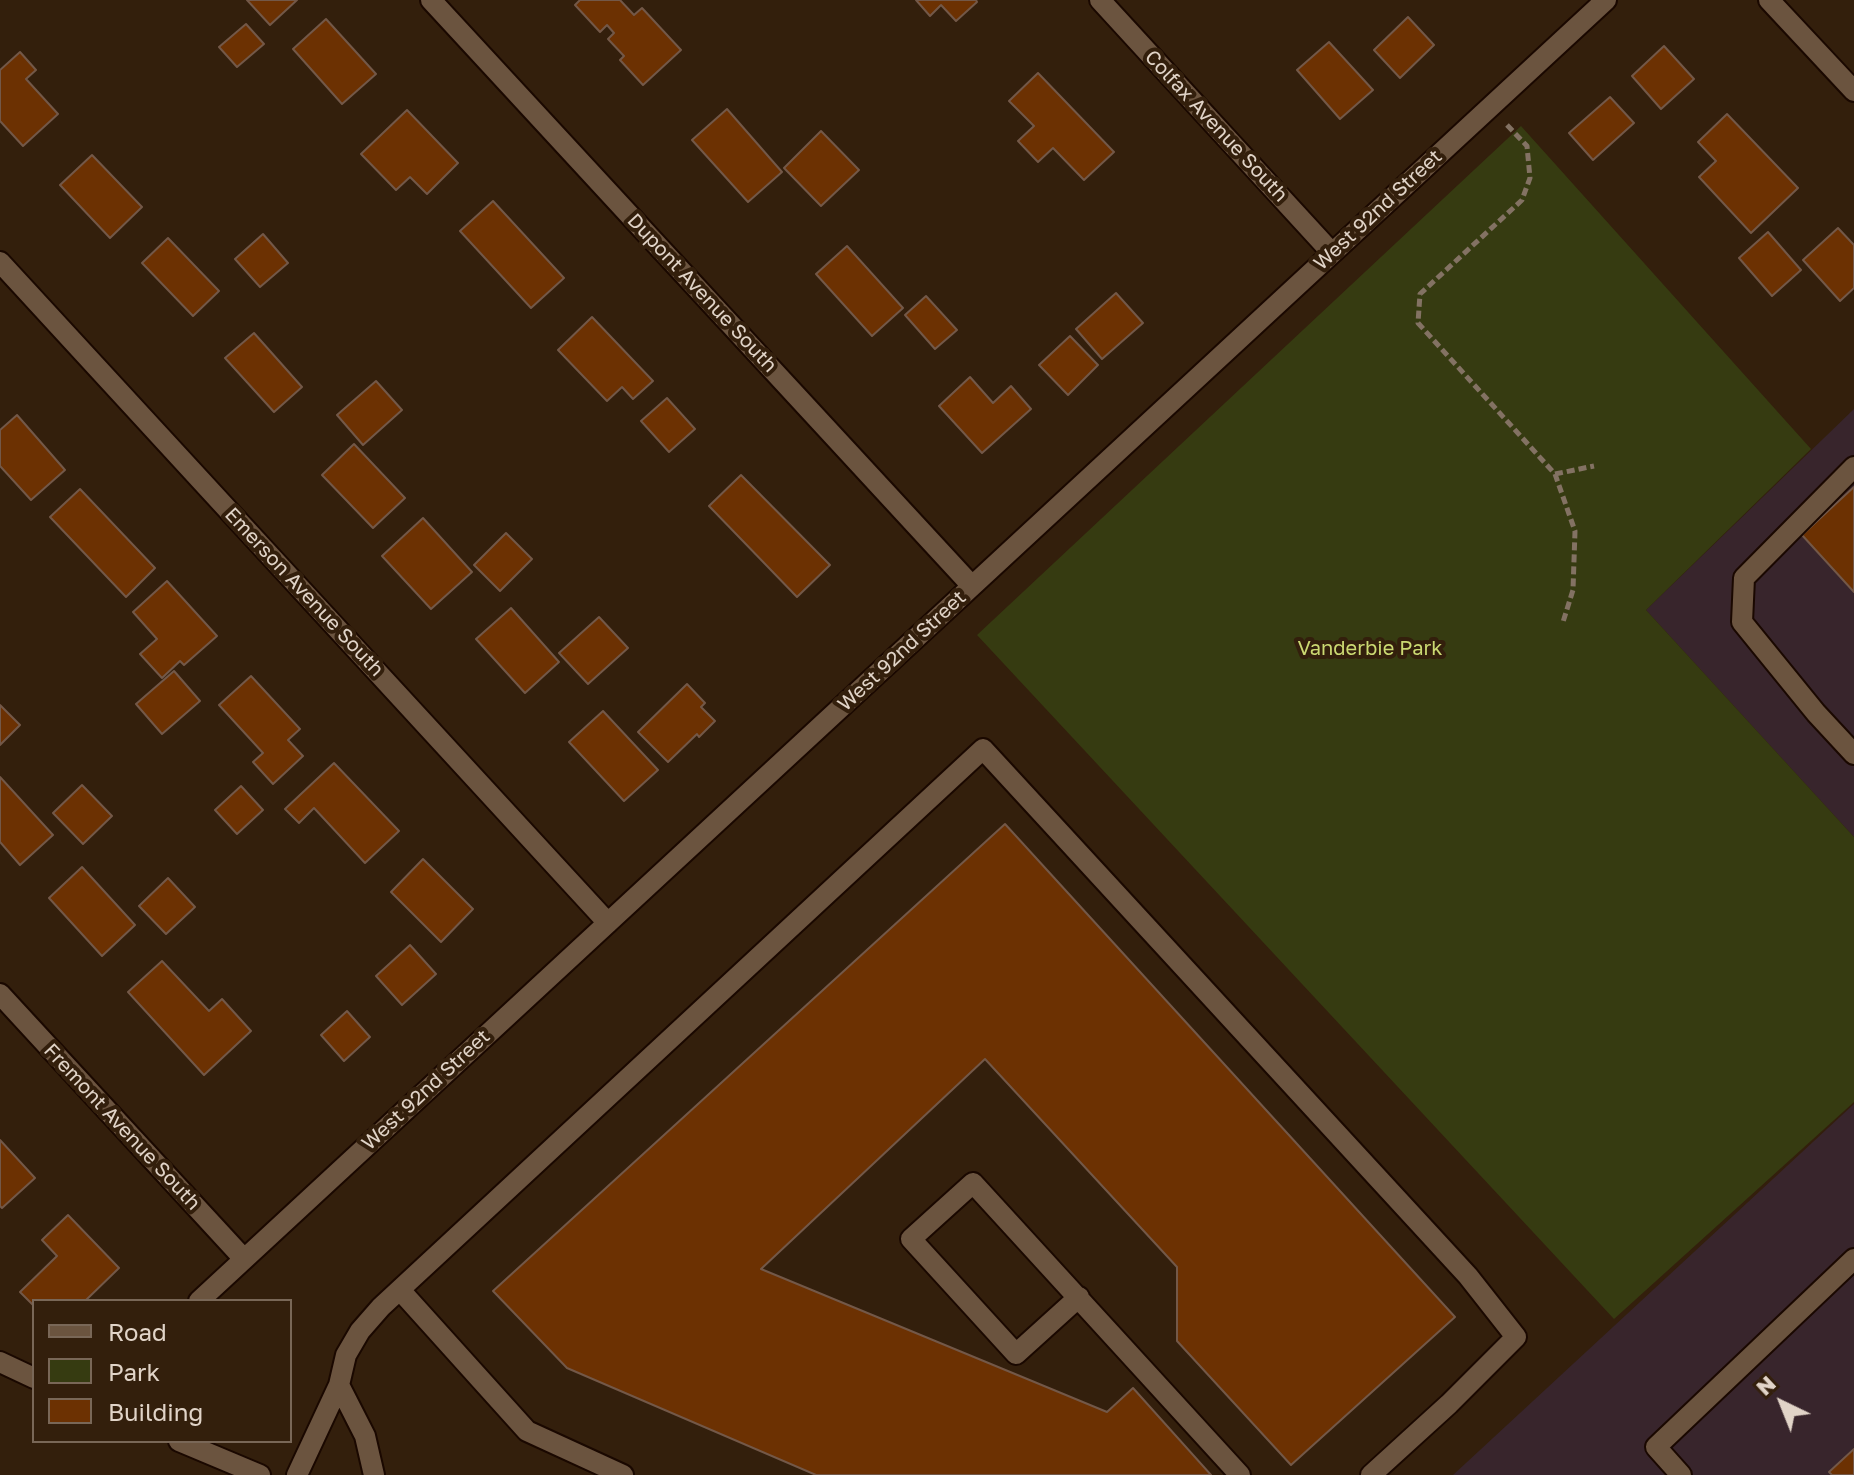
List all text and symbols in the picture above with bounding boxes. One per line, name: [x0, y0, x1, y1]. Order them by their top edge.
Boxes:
street label: Colfax Avenue South: [1140, 45, 1292, 207]
street label: West 92nd Street: [1309, 145, 1447, 275]
street label: Dupont Avenue South: [622, 209, 782, 377]
street label: Emerson Avenue South: [220, 503, 388, 681]
street label: West 92nd Street: [833, 586, 971, 716]
park label: Vanderbie Park: [1297, 637, 1443, 661]
street label: West 92nd Street: [357, 1025, 495, 1155]
street label: Fremont Avenue South: [39, 1039, 205, 1215]
legend: [32, 1299, 292, 1443]
text: Road: [108, 1317, 167, 1346]
text: Park: [108, 1357, 160, 1386]
north arrow: [1742, 1363, 1822, 1443]
text: N: [1750, 1370, 1781, 1401]
text: Building: [108, 1397, 203, 1426]

